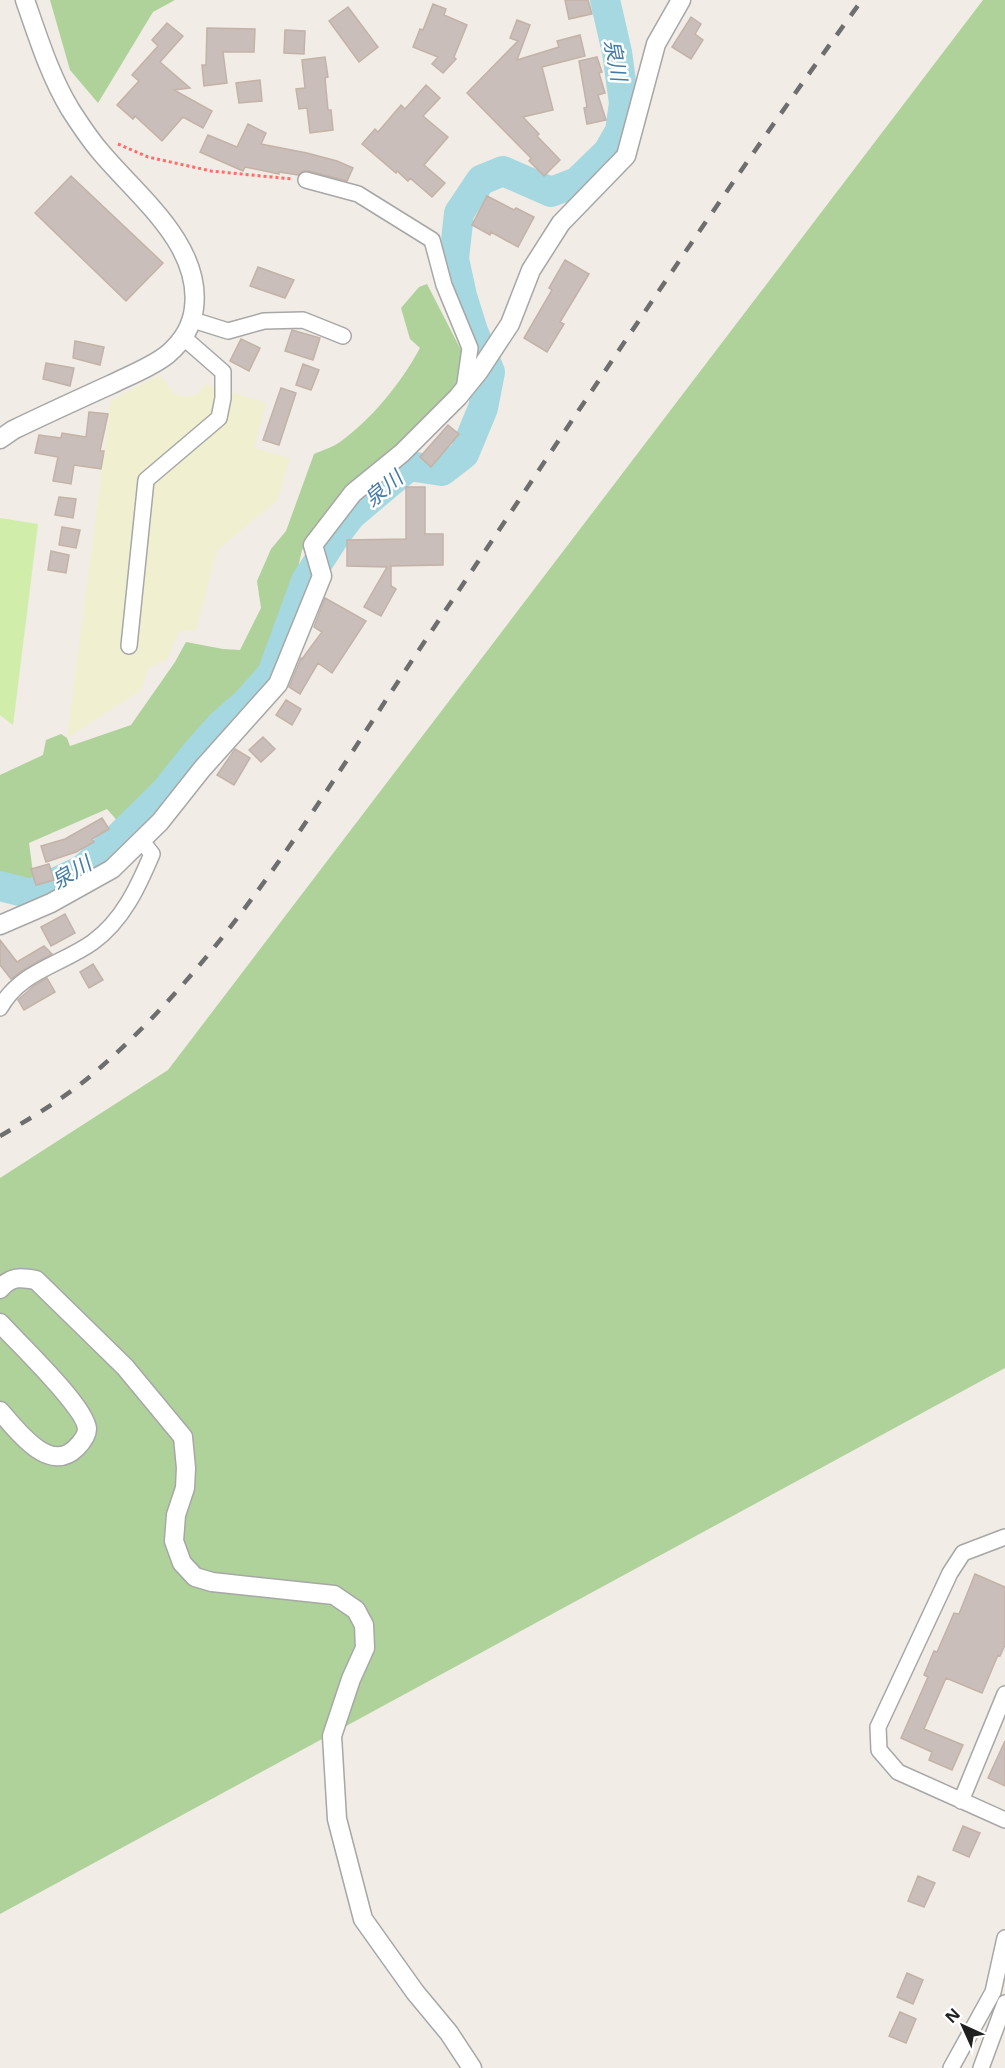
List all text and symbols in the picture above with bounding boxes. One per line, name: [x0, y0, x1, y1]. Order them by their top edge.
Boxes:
water label: 泉川: [598, 37, 634, 85]
water label: 泉川: [358, 462, 410, 512]
water label: 泉川: [46, 848, 98, 895]
north arrow: [933, 1996, 993, 2056]
text: N: [940, 2003, 965, 2028]

